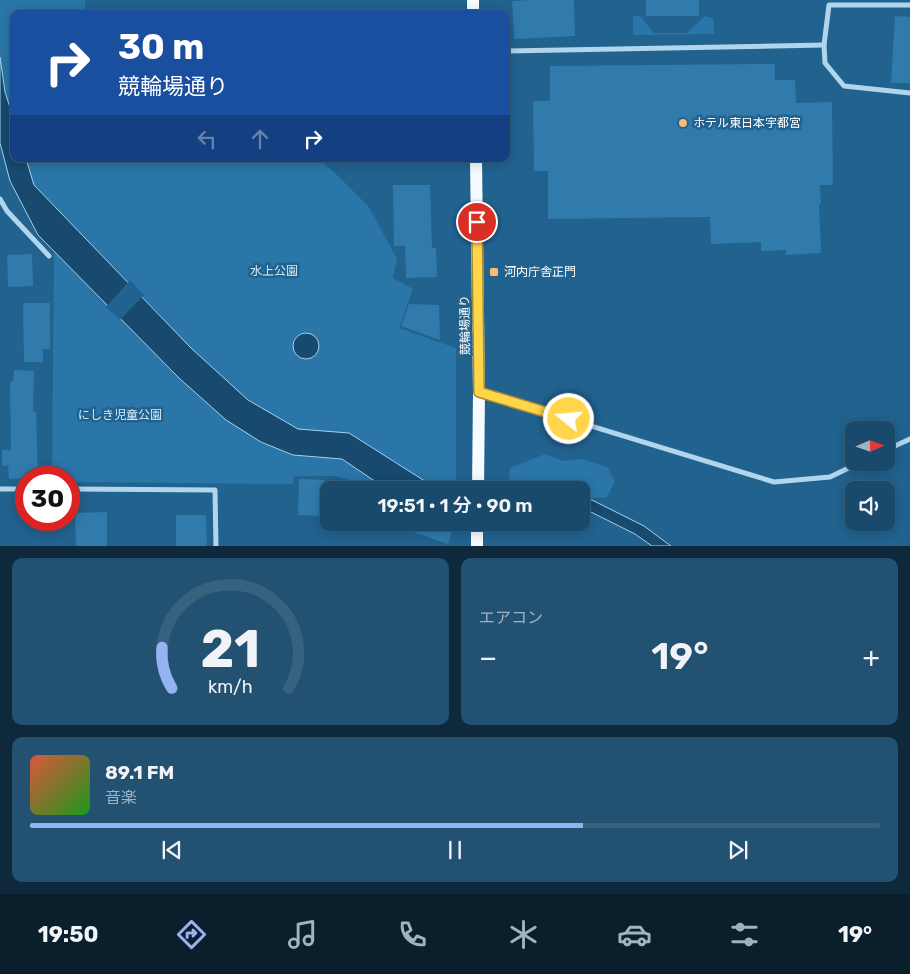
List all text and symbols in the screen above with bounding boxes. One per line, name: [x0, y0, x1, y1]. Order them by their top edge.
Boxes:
text: 30 m: [118, 26, 204, 68]
icon: right: [35, 30, 100, 95]
text: 競輪場通り: [118, 73, 228, 100]
place label: ホテル東日本宇都宮: [693, 116, 801, 130]
marker: ホテル東日本宇都宮: [677, 117, 689, 129]
icon: left: [193, 125, 221, 153]
icon: ahead: [246, 125, 274, 153]
icon: right: [299, 125, 327, 153]
pin: [456, 201, 498, 243]
icon: arrive: [463, 208, 491, 236]
park label: 水上公園: [250, 264, 298, 278]
place label: 河内庁舎正門: [504, 265, 576, 279]
marker: 河内庁舎正門: [488, 266, 500, 278]
street label: 競輪場通り: [457, 295, 473, 355]
position arrow: [542, 392, 594, 444]
park label: にしき児童公園: [78, 408, 162, 422]
north arrow: [845, 421, 895, 471]
map controls: [845, 421, 895, 531]
speed limit sign: 30: [15, 466, 80, 531]
button: sound: [845, 481, 895, 531]
text: 19:51 · 1 分 · 90 m: [377, 494, 533, 517]
text: エアコン: [479, 608, 543, 627]
text: 21: [201, 618, 260, 680]
text: 19°: [651, 633, 709, 679]
text: −: [479, 641, 497, 674]
text: +: [863, 641, 880, 674]
text: km/h: [208, 676, 253, 697]
text: 89.1 FM: [105, 761, 174, 784]
text: 音楽: [105, 788, 137, 807]
icon: previous: [158, 836, 186, 864]
icon: pause: [441, 836, 469, 864]
icon: next: [724, 836, 752, 864]
icon: directions: [174, 917, 209, 952]
icon: music: [285, 917, 320, 952]
icon: phone: [395, 917, 430, 952]
icon: climate: [506, 917, 541, 952]
icon: car: [617, 917, 652, 952]
icon: filters: [727, 917, 762, 952]
text: 19:50: [38, 921, 98, 948]
text: 19°: [838, 921, 872, 948]

